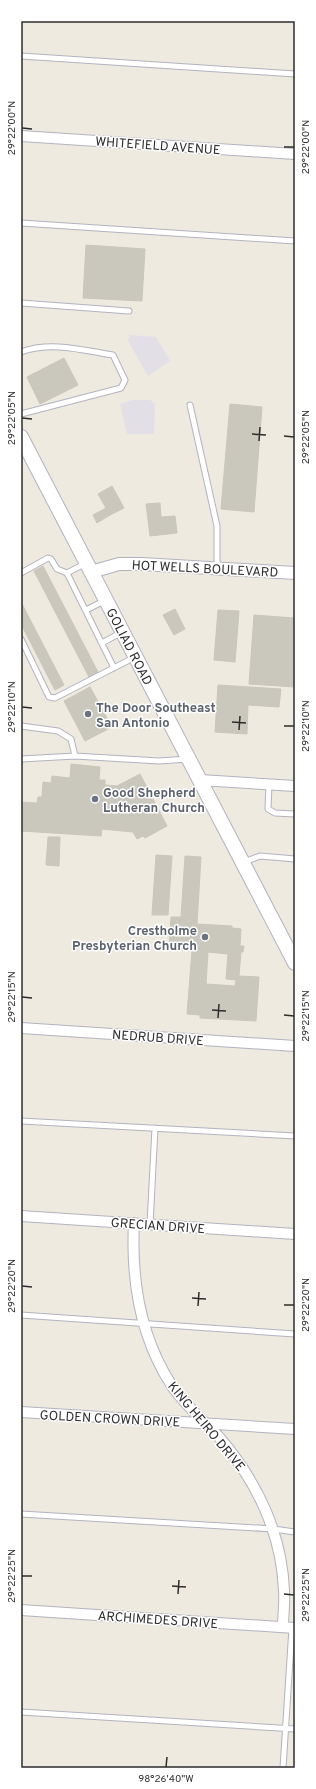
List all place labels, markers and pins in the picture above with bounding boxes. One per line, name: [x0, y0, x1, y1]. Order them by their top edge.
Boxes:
place label: The Door Southeast San Antonio: [96, 701, 216, 732]
marker: The Door Southeast San Antonio: [83, 709, 93, 719]
place label: Good Shepherd Lutheran Church: [103, 786, 205, 817]
marker: Good Shepherd Lutheran Church: [90, 794, 100, 804]
place label: Crestholme Presbyterian Church: [72, 924, 197, 955]
marker: Crestholme Presbyterian Church: [200, 932, 210, 942]

